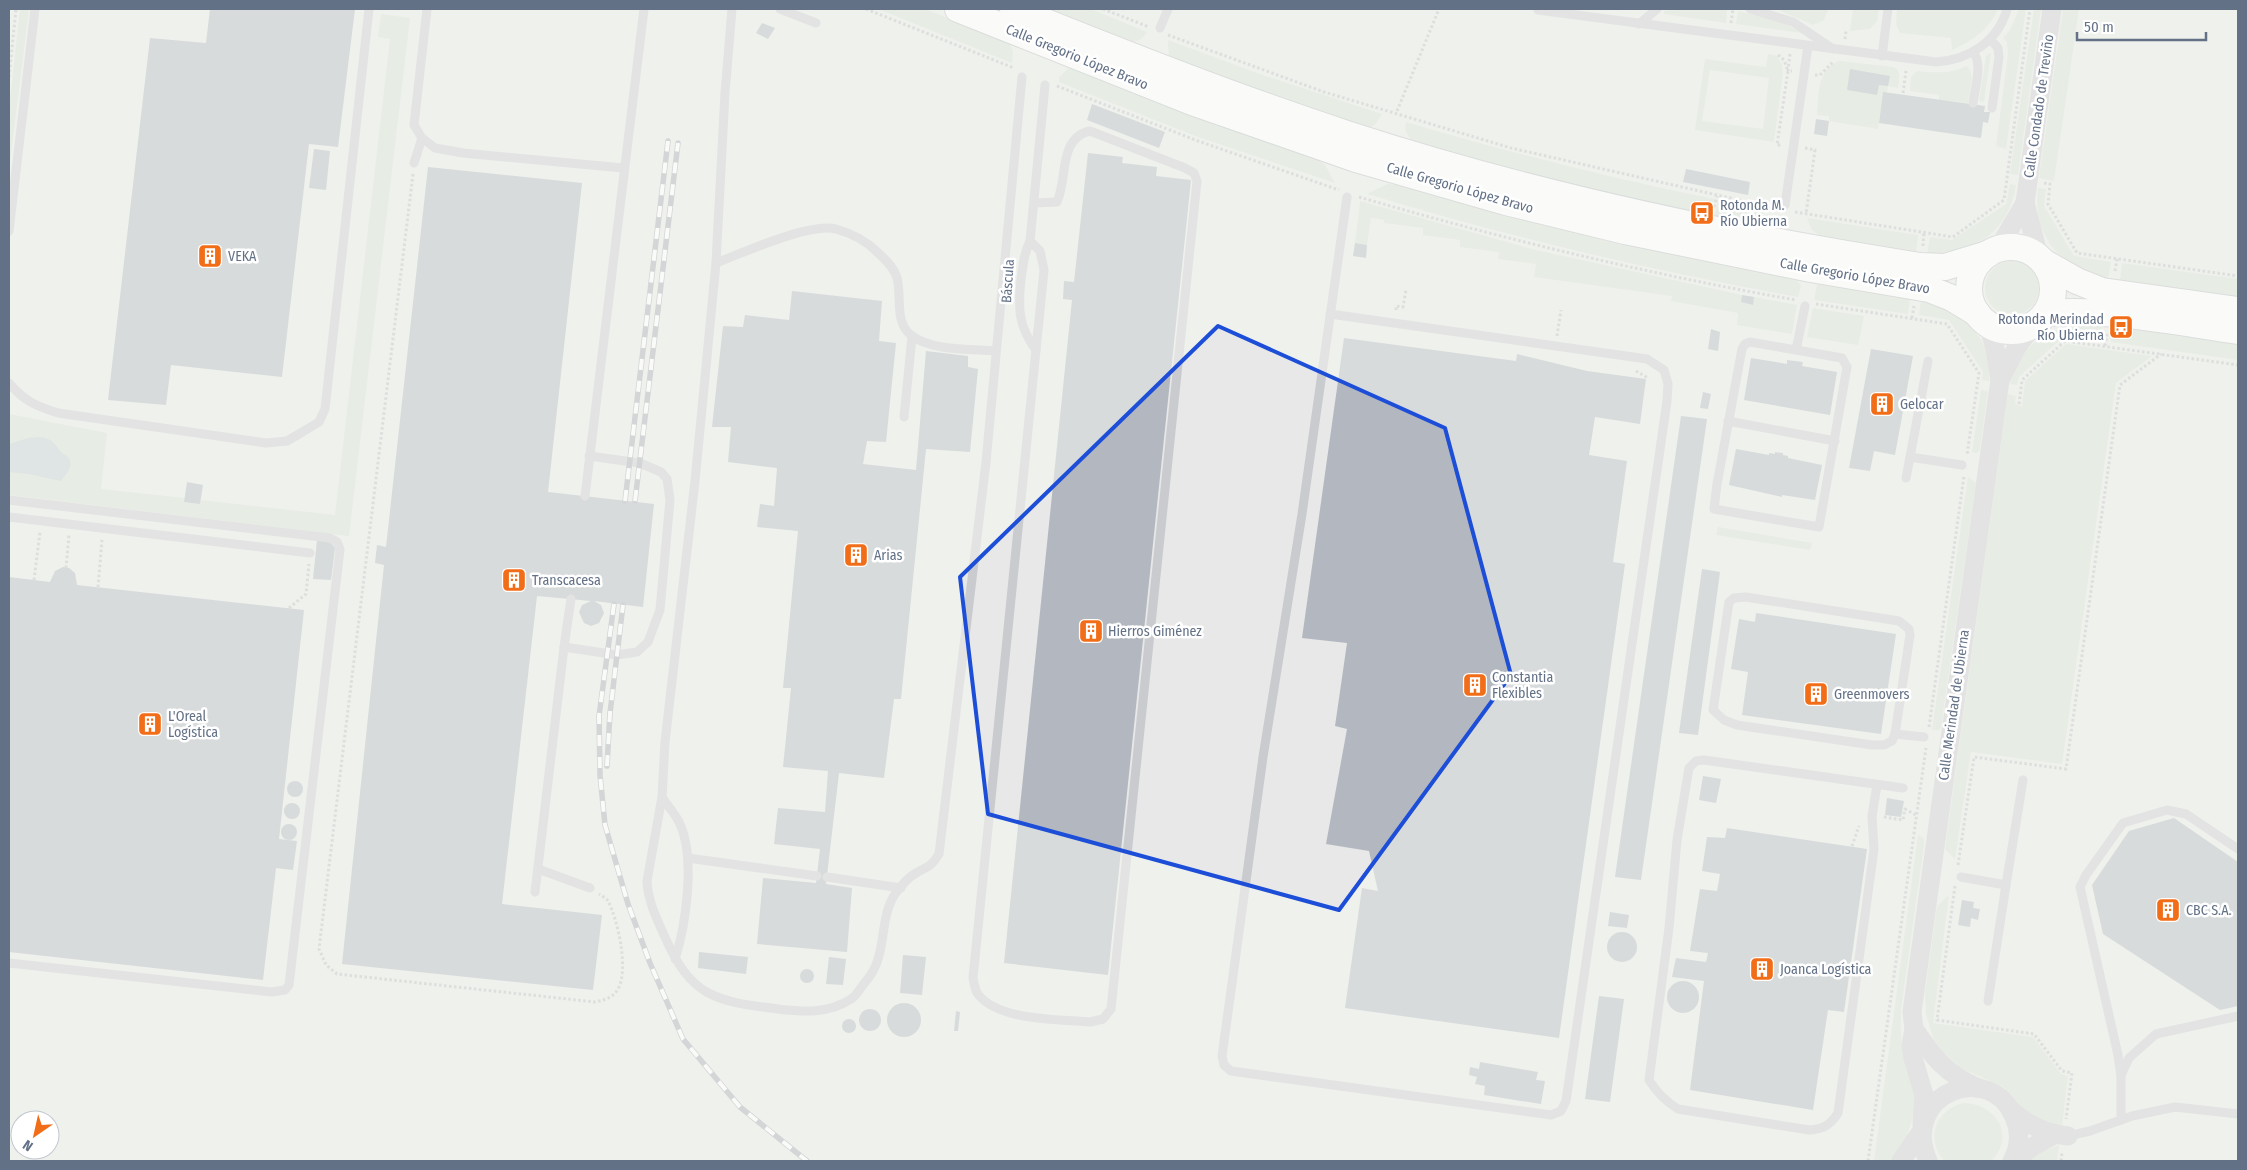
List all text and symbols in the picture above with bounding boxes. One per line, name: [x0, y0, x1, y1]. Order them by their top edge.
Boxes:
scale bar: [2077, 10, 2206, 42]
text: 50 m: [2084, 18, 2114, 36]
street label: Calle Gregorio López Bravo: [1003, 21, 1151, 93]
street label: Calle Condado de Treviño: [2020, 33, 2058, 179]
street label: Calle Gregorio López Bravo: [1385, 159, 1535, 217]
place label: Rotonda M. Río Ubierna: [1720, 197, 1787, 230]
bus stop icon: Rotonda M. Río Ubierna: [1689, 200, 1715, 226]
building icon: VEKA: [197, 243, 223, 269]
place label: VEKA: [228, 248, 257, 265]
street label: Calle Gregorio López Bravo: [1779, 254, 1931, 298]
street label: Báscula: [998, 258, 1018, 304]
place label: Rotonda Merindad Río Ubierna: [1998, 311, 2104, 344]
bus stop icon: Rotonda Merindad Río Ubierna: [2108, 314, 2134, 340]
building icon: Gelocar: [1869, 391, 1895, 417]
place label: Gelocar: [1900, 396, 1944, 413]
building icon: Arias: [843, 542, 869, 568]
place label: Arias: [874, 547, 903, 564]
building icon: Transcacesa: [501, 567, 527, 593]
place label: Transcacesa: [532, 572, 601, 589]
building icon: Hierros Giménez: [1078, 618, 1104, 644]
place label: Hierros Giménez: [1108, 623, 1202, 640]
street label: Calle Merindad de Ubierna: [1935, 628, 1973, 781]
place label: Constantia Flexibles: [1492, 669, 1553, 702]
building icon: Constantia Flexibles: [1462, 672, 1488, 698]
building icon: Greenmovers: [1803, 681, 1829, 707]
place label: Greenmovers: [1834, 686, 1910, 703]
place label: L'Oreal Logística: [168, 708, 218, 741]
building icon: L'Oreal Logística: [137, 711, 163, 737]
building icon: CBC S.A.: [2155, 897, 2181, 923]
place label: CBC S.A.: [2186, 902, 2232, 919]
building icon: Joanca Logística: [1749, 956, 1775, 982]
place label: Joanca Logística: [1780, 961, 1872, 978]
north arrow: [10, 1110, 60, 1160]
text: N: [20, 1136, 36, 1155]

